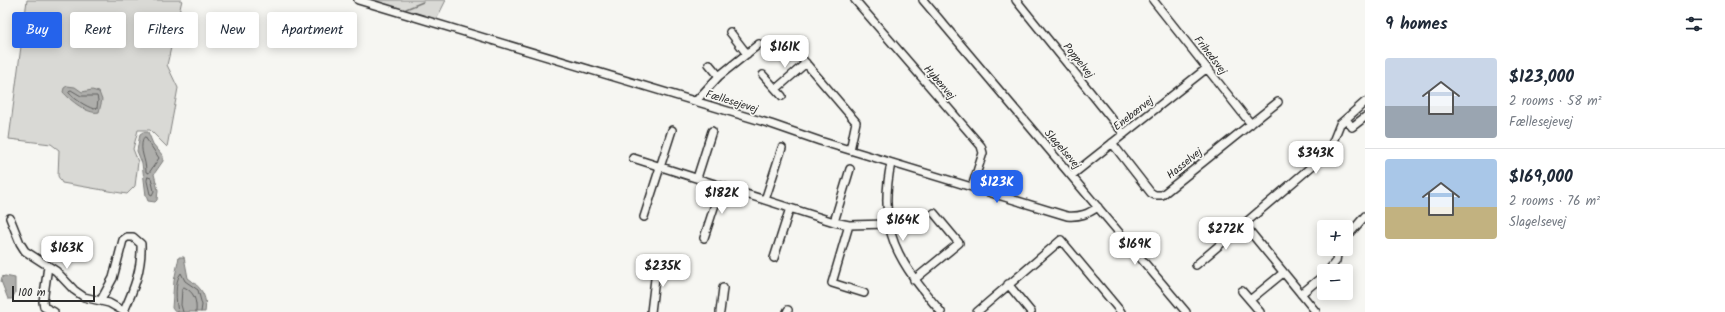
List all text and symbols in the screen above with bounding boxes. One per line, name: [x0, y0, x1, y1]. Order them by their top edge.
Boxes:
text: 9 homes: [1385, 11, 1448, 38]
chip: Buy: [12, 12, 62, 48]
chip: Rent: [70, 12, 126, 48]
chip: Filters: [134, 12, 198, 48]
chip: New: [206, 12, 259, 48]
chip: Apartment: [267, 12, 357, 48]
icon: filters: [1683, 13, 1705, 35]
street label: Frihedsvej: [1189, 32, 1232, 80]
pin: $161K: [757, 35, 813, 69]
text: $161K: [770, 37, 800, 58]
street label: Poppelvej: [1058, 39, 1099, 83]
street label: Hybenvej: [919, 61, 960, 105]
text: $123,000: [1509, 64, 1574, 91]
icon: home: [1417, 74, 1465, 122]
street label: Fællesejevej: [703, 85, 761, 119]
street label: Enebærvej: [1109, 91, 1159, 135]
text: 2 rooms · 58 m²: [1509, 91, 1602, 112]
text: Fællesejevej: [1509, 112, 1573, 133]
street label: Slagelsevej: [1040, 125, 1086, 175]
pin: $343K: [1288, 141, 1344, 175]
street label: Hasselvej: [1163, 143, 1208, 184]
text: $343K: [1298, 143, 1334, 164]
text: $169,000: [1509, 164, 1573, 191]
pin: $123K: [969, 170, 1025, 204]
text: $123K: [980, 172, 1014, 193]
icon: home: [1417, 175, 1465, 223]
pin: $182K: [694, 181, 750, 215]
text: $182K: [705, 183, 739, 204]
text: 2 rooms · 76 m²: [1509, 191, 1600, 212]
pin: $164K: [875, 208, 931, 242]
text: $164K: [886, 210, 920, 231]
text: Slagelsevej: [1509, 212, 1566, 233]
pin: $272K: [1198, 217, 1254, 251]
text: $272K: [1208, 219, 1244, 240]
map controls: [1317, 220, 1353, 300]
button: +: [1317, 220, 1353, 256]
pin: $169K: [1107, 232, 1163, 266]
text: $169K: [1118, 234, 1152, 255]
pin: $163K: [39, 236, 95, 270]
text: $163K: [50, 238, 84, 259]
pin: $235K: [635, 254, 691, 288]
text: $235K: [645, 256, 681, 277]
button: −: [1317, 264, 1353, 300]
scale bar: [12, 284, 95, 303]
text: 100 m: [18, 284, 46, 302]

